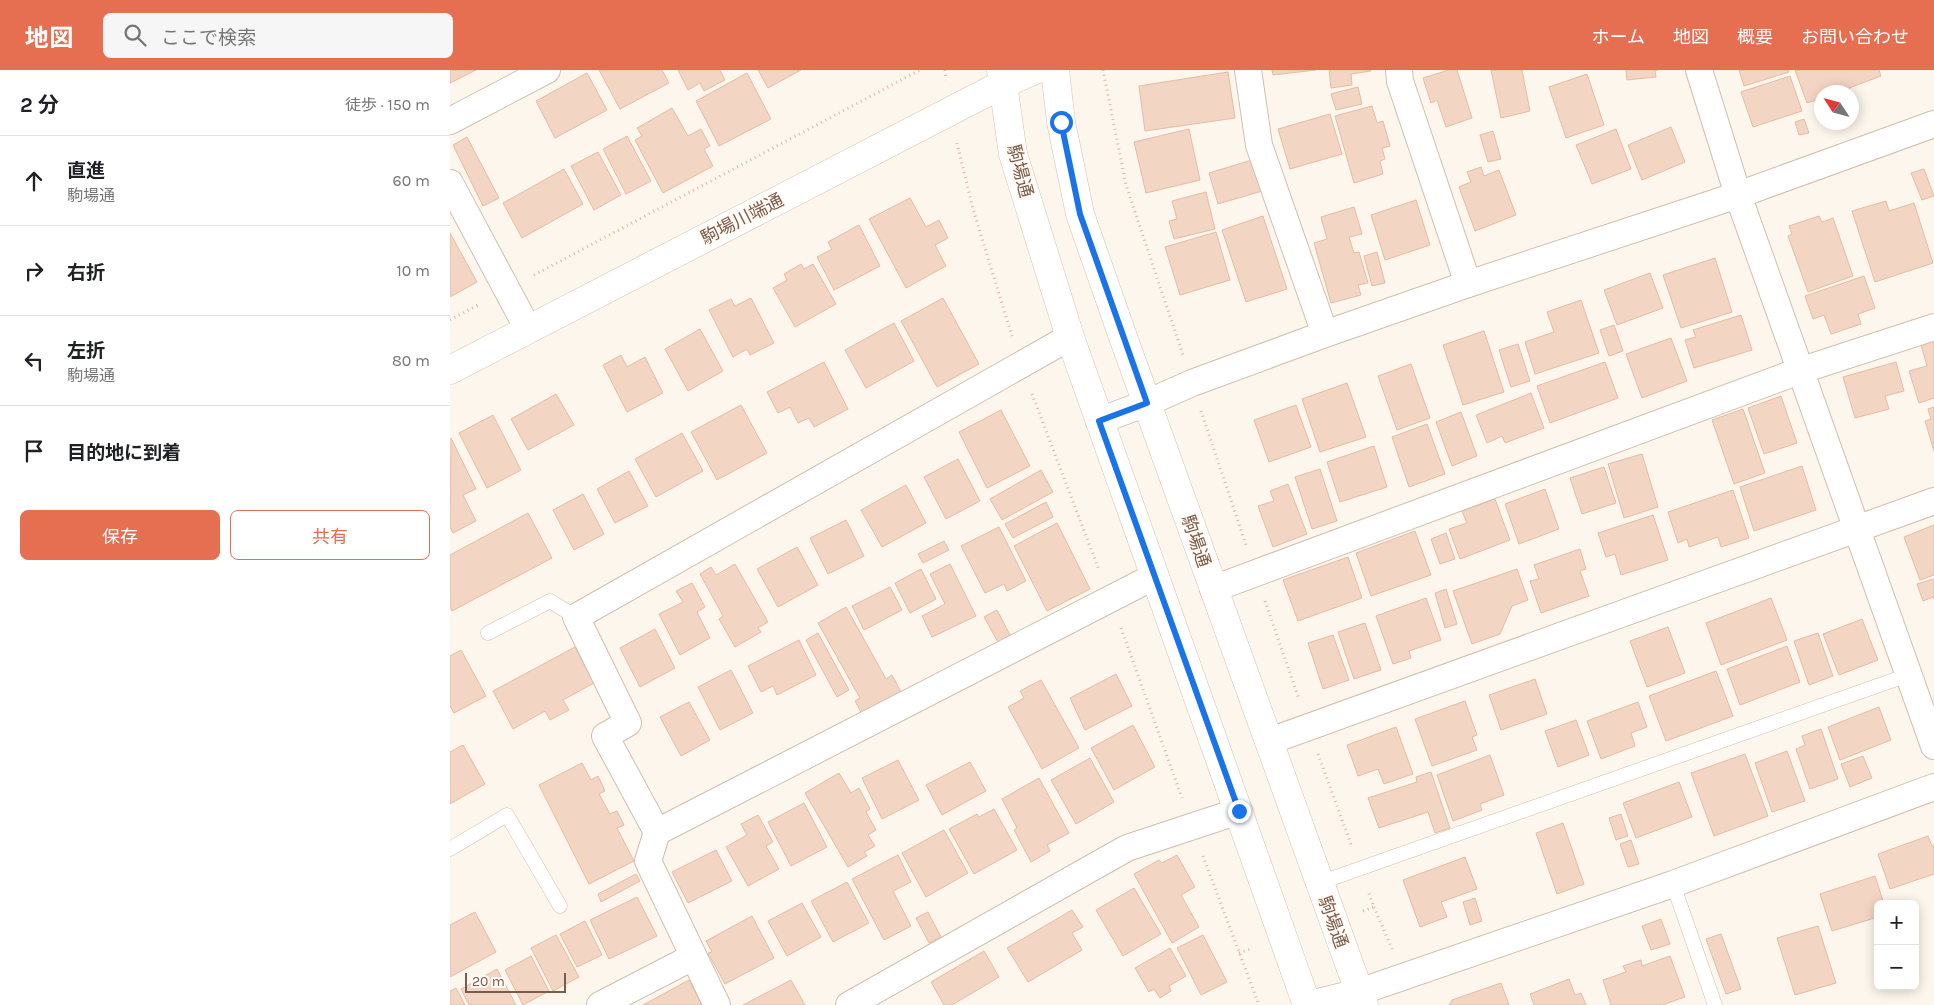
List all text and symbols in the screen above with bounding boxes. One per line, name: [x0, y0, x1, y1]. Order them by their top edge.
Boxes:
search box: [103, 13, 453, 58]
icon: search: [121, 21, 149, 49]
text: 地図: [25, 24, 73, 52]
text: ホーム: [1592, 26, 1645, 48]
text: 地図: [1673, 26, 1709, 48]
text: 概要: [1737, 26, 1773, 48]
text: お問い合わせ: [1801, 26, 1909, 48]
text: ここで検索: [161, 27, 256, 49]
north arrow: [1814, 85, 1859, 130]
text: 2 分: [20, 93, 59, 117]
text: 徒歩 · 150 m: [345, 95, 430, 114]
route start: [1050, 111, 1073, 134]
street label: 駒場通: [1002, 142, 1038, 200]
text: 直進: [67, 160, 105, 182]
icon: ahead: [20, 167, 48, 195]
text: 60 m: [393, 171, 430, 190]
text: 駒場通: [67, 186, 115, 205]
street label: 駒場川端通: [697, 189, 787, 249]
icon: right: [20, 257, 48, 285]
text: 10 m: [396, 261, 430, 280]
text: 右折: [67, 262, 105, 284]
text: 左折: [67, 340, 105, 362]
icon: left: [20, 347, 48, 375]
text: 80 m: [392, 351, 430, 370]
text: 駒場通: [67, 366, 115, 385]
icon: arrive: [20, 437, 48, 465]
text: 目的地に到着: [67, 442, 181, 464]
button: 保存: [20, 510, 220, 560]
button: 共有: [230, 510, 430, 560]
street label: 駒場通: [1177, 512, 1215, 570]
route end: [1228, 800, 1251, 823]
street label: 駒場通: [1313, 893, 1353, 951]
map controls: [1874, 900, 1919, 990]
button: +: [1874, 900, 1919, 945]
button: −: [1874, 945, 1919, 990]
scale bar: [465, 970, 566, 993]
text: 20 m: [472, 973, 505, 990]

